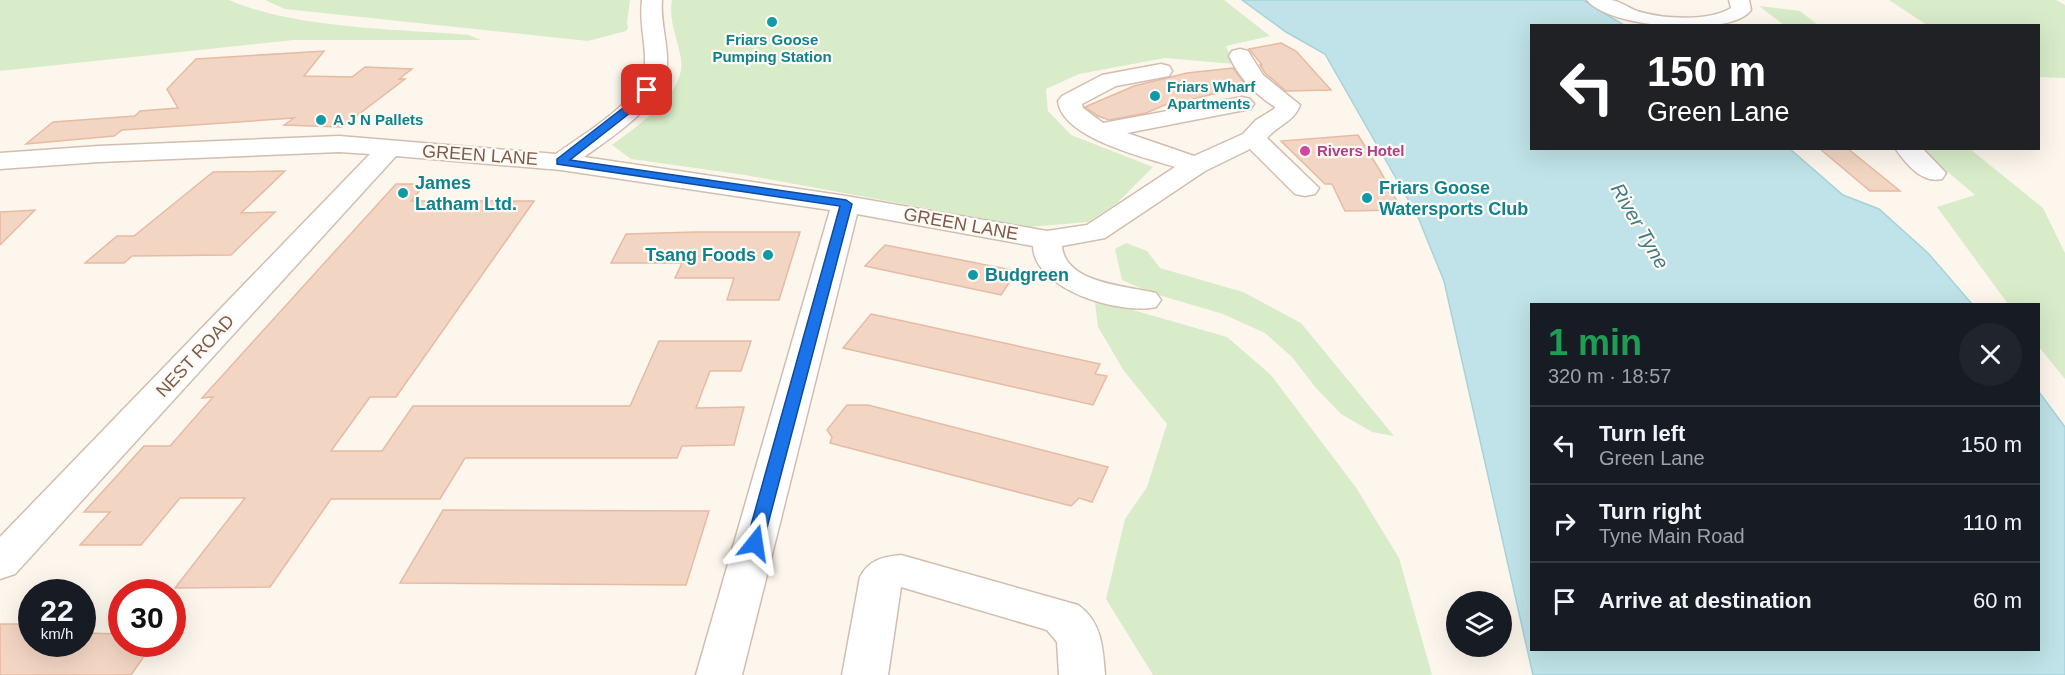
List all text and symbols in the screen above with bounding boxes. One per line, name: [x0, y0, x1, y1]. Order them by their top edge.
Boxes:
marker: Friars Goose Pumping Station: [765, 15, 779, 29]
place label: Friars Goose Pumping Station: [712, 31, 832, 65]
icon: left: [1548, 48, 1626, 126]
text: 150 m: [1647, 48, 1766, 95]
pin: [621, 64, 672, 115]
icon: arrive: [630, 73, 663, 106]
place label: Friars Wharf Apartments: [1167, 78, 1256, 112]
marker: Friars Wharf Apartments: [1148, 89, 1162, 103]
text: Green Lane: [1647, 97, 1790, 127]
place label: A J N Pallets: [333, 111, 423, 128]
marker: A J N Pallets: [314, 113, 328, 127]
street label: GREEN LANE: [421, 141, 539, 169]
place label: Rivers Hotel: [1317, 142, 1405, 159]
marker: Rivers Hotel: [1298, 144, 1312, 158]
place label: James Latham Ltd.: [415, 173, 517, 214]
place label: Friars Goose Watersports Club: [1379, 178, 1528, 219]
water label: River Tyne: [1607, 179, 1673, 273]
marker: James Latham Ltd.: [396, 186, 410, 200]
marker: Friars Goose Watersports Club: [1360, 191, 1374, 205]
street label: GREEN LANE: [902, 204, 1020, 244]
place label: Tsang Foods: [645, 245, 756, 265]
marker: Tsang Foods: [761, 248, 775, 262]
place label: Budgreen: [985, 265, 1069, 285]
marker: Budgreen: [966, 268, 980, 282]
street label: NEST ROAD: [152, 311, 238, 401]
text: 1 min: [1548, 322, 1642, 363]
button: close: [1959, 323, 2022, 386]
text: 320 m · 18:57: [1548, 365, 1671, 387]
text: Turn left: [1599, 421, 1685, 446]
icon: left: [1548, 429, 1581, 462]
text: 150 m: [1961, 432, 2022, 457]
text: Green Lane: [1599, 447, 1705, 469]
text: Turn right: [1599, 499, 1701, 524]
icon: right: [1548, 507, 1581, 540]
text: 110 m: [1962, 510, 2022, 535]
position arrow: [723, 511, 787, 575]
text: Tyne Main Road: [1599, 525, 1745, 547]
speed limit sign: 30: [108, 579, 186, 657]
icon: arrive: [1548, 585, 1581, 618]
text: Arrive at destination: [1599, 588, 1812, 613]
text: 60 m: [1973, 588, 2022, 613]
map controls: [1446, 591, 1512, 657]
button: layers: [1446, 591, 1512, 657]
text: 22: [40, 594, 74, 627]
text: km/h: [41, 625, 73, 642]

